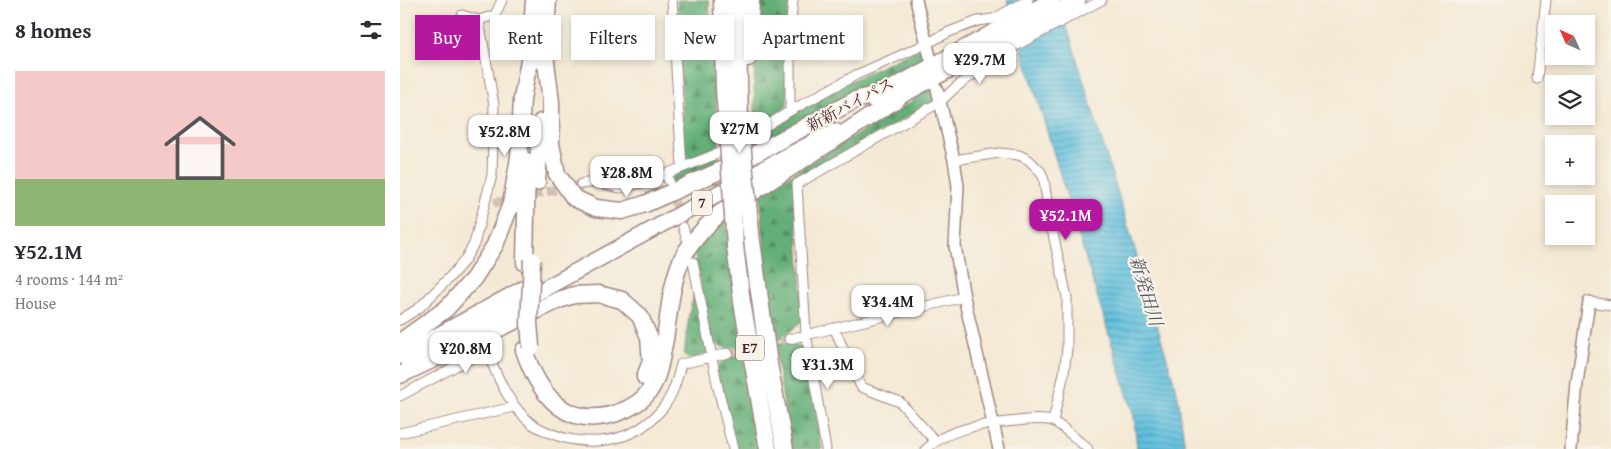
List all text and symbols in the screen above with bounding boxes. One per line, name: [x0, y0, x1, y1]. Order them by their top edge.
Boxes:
text: 8 homes: [15, 15, 91, 46]
chip: Buy: [415, 15, 480, 60]
chip: Rent: [490, 15, 561, 60]
chip: Filters: [571, 15, 655, 60]
chip: New: [665, 15, 734, 60]
chip: Apartment: [744, 15, 863, 60]
north arrow: [1545, 15, 1595, 65]
map controls: [1545, 15, 1595, 245]
icon: filters: [357, 16, 385, 44]
pin: ¥29.7M: [939, 42, 1021, 85]
text: ¥29.7M: [954, 47, 1006, 71]
street label: 新新バイパス: [802, 71, 898, 137]
button: layers: [1545, 75, 1595, 125]
icon: home: [155, 103, 245, 193]
pin: ¥27M: [710, 112, 770, 154]
pin: ¥52.8M: [464, 114, 546, 157]
text: ¥27M: [721, 116, 759, 140]
text: ¥52.8M: [479, 119, 531, 143]
button: +: [1545, 135, 1595, 185]
pin: ¥28.8M: [586, 156, 668, 198]
text: ¥28.8M: [601, 160, 653, 184]
road number: 7: [692, 190, 712, 216]
button: −: [1545, 195, 1595, 245]
pin: ¥52.1M: [1025, 198, 1107, 241]
text: ¥52.1M: [1040, 203, 1092, 227]
text: ¥52.1M: [15, 236, 83, 267]
water label: 新発田川: [1123, 252, 1170, 331]
text: 4 rooms · 144 m²: [15, 267, 123, 291]
pin: ¥34.4M: [847, 284, 929, 327]
text: ¥34.4M: [862, 289, 914, 313]
text: House: [15, 291, 56, 315]
pin: ¥20.8M: [425, 332, 507, 374]
text: ¥20.8M: [440, 336, 492, 360]
road number: E7: [736, 336, 764, 360]
pin: ¥31.3M: [787, 348, 869, 390]
text: ¥31.3M: [802, 352, 854, 376]

